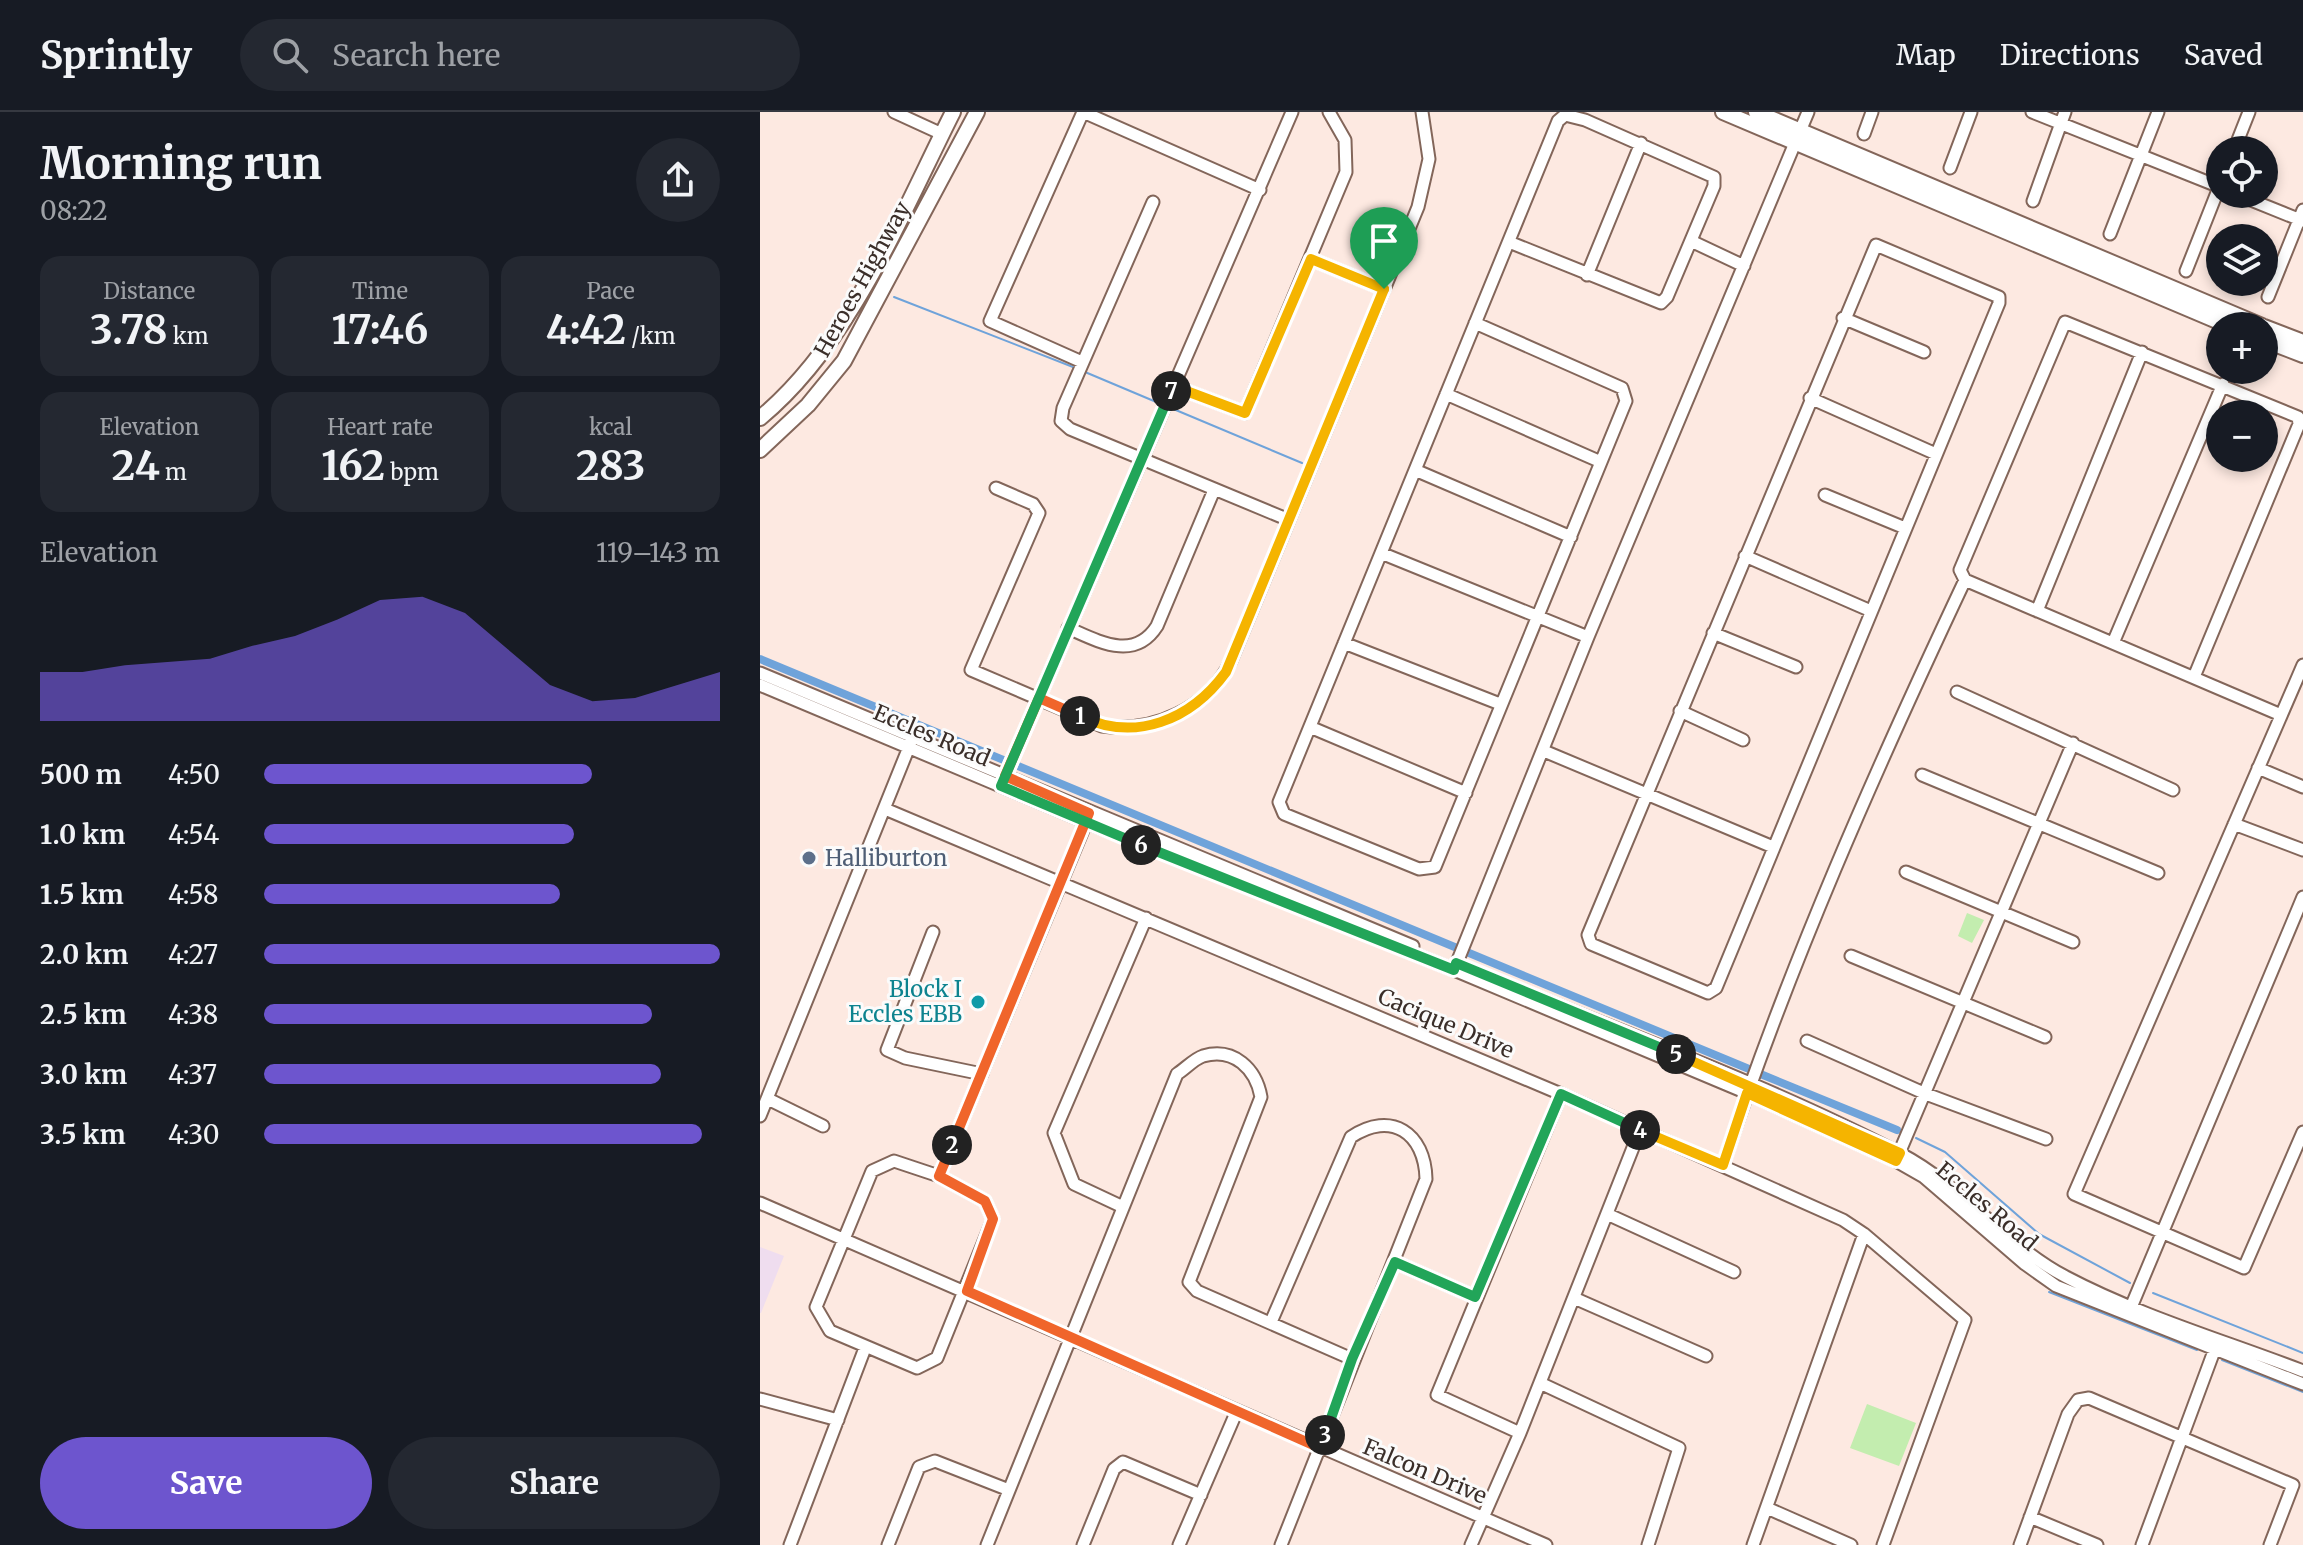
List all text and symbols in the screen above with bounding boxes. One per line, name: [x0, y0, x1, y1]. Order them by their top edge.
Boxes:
search box: [240, 19, 800, 91]
text: Sprintly: [40, 32, 192, 79]
icon: search: [268, 33, 312, 77]
text: Search here: [332, 36, 500, 74]
text: Map: [1896, 37, 1956, 73]
text: Directions: [2000, 37, 2140, 73]
text: Saved: [2184, 37, 2263, 73]
text: Morning run: [40, 136, 322, 191]
map controls: [2206, 136, 2278, 472]
button: locate: [2206, 136, 2278, 208]
button: share: [636, 138, 720, 222]
text: 08:22: [40, 194, 108, 227]
street label: Heroes Highway: [808, 196, 916, 362]
pin: [1350, 207, 1418, 289]
icon: arrive: [1362, 219, 1406, 263]
button: layers: [2206, 224, 2278, 296]
text: Distance: [103, 277, 195, 305]
text: Time: [352, 277, 408, 305]
text: Pace: [587, 277, 635, 305]
text: 3.78: [90, 305, 168, 355]
text: 17:46: [332, 305, 428, 355]
text: 4:42: [546, 305, 626, 355]
button: +: [2206, 312, 2278, 384]
text: km: [168, 322, 209, 350]
text: /km: [626, 322, 676, 350]
pin: 7: [1151, 371, 1191, 411]
text: 7: [1164, 377, 1178, 405]
button: −: [2206, 400, 2278, 472]
text: Elevation: [99, 413, 199, 441]
text: Heart rate: [327, 413, 433, 441]
text: kcal: [589, 413, 632, 441]
text: 24: [112, 441, 160, 491]
text: 162: [321, 441, 385, 491]
text: 283: [576, 441, 645, 491]
text: m: [160, 458, 187, 486]
text: bpm: [385, 458, 439, 486]
text: Elevation: [40, 536, 158, 569]
text: 119–143 m: [596, 536, 720, 569]
pin: 1: [1060, 696, 1100, 736]
street label: Eccles Road: [870, 698, 994, 772]
text: 1: [1075, 702, 1085, 730]
text: 500 m: [40, 758, 122, 791]
text: 4:50: [168, 758, 220, 791]
text: 1.0 km: [40, 818, 125, 851]
text: 4:54: [168, 818, 219, 851]
pin: 6: [1121, 825, 1161, 865]
text: 6: [1134, 831, 1148, 859]
place label: Halliburton: [825, 844, 948, 872]
marker: Halliburton: [800, 849, 818, 867]
text: 1.5 km: [40, 878, 124, 911]
text: 4:58: [168, 878, 219, 911]
text: 2.0 km: [40, 938, 128, 971]
text: 4:27: [168, 938, 218, 971]
place label: Block I Eccles EBB: [848, 975, 962, 1028]
street label: Cacique Drive: [1374, 982, 1518, 1064]
marker: Block I Eccles EBB: [969, 993, 987, 1011]
text: 2.5 km: [40, 998, 127, 1031]
text: 4:38: [168, 998, 218, 1031]
pin: 5: [1656, 1034, 1696, 1074]
text: 5: [1670, 1040, 1682, 1068]
text: 3.0 km: [40, 1058, 127, 1091]
text: 4:37: [168, 1058, 217, 1091]
pin: 4: [1620, 1110, 1660, 1150]
text: 4: [1633, 1116, 1647, 1144]
text: 3.5 km: [40, 1118, 126, 1151]
text: 4:30: [168, 1118, 220, 1151]
pin: 2: [932, 1125, 972, 1165]
text: 2: [946, 1131, 958, 1159]
street label: Eccles Road: [1931, 1155, 2043, 1257]
pin: 3: [1305, 1415, 1345, 1455]
text: 3: [1319, 1421, 1331, 1449]
street label: Falcon Drive: [1359, 1432, 1491, 1510]
button: Save: [40, 1437, 372, 1529]
button: Share: [388, 1437, 720, 1529]

